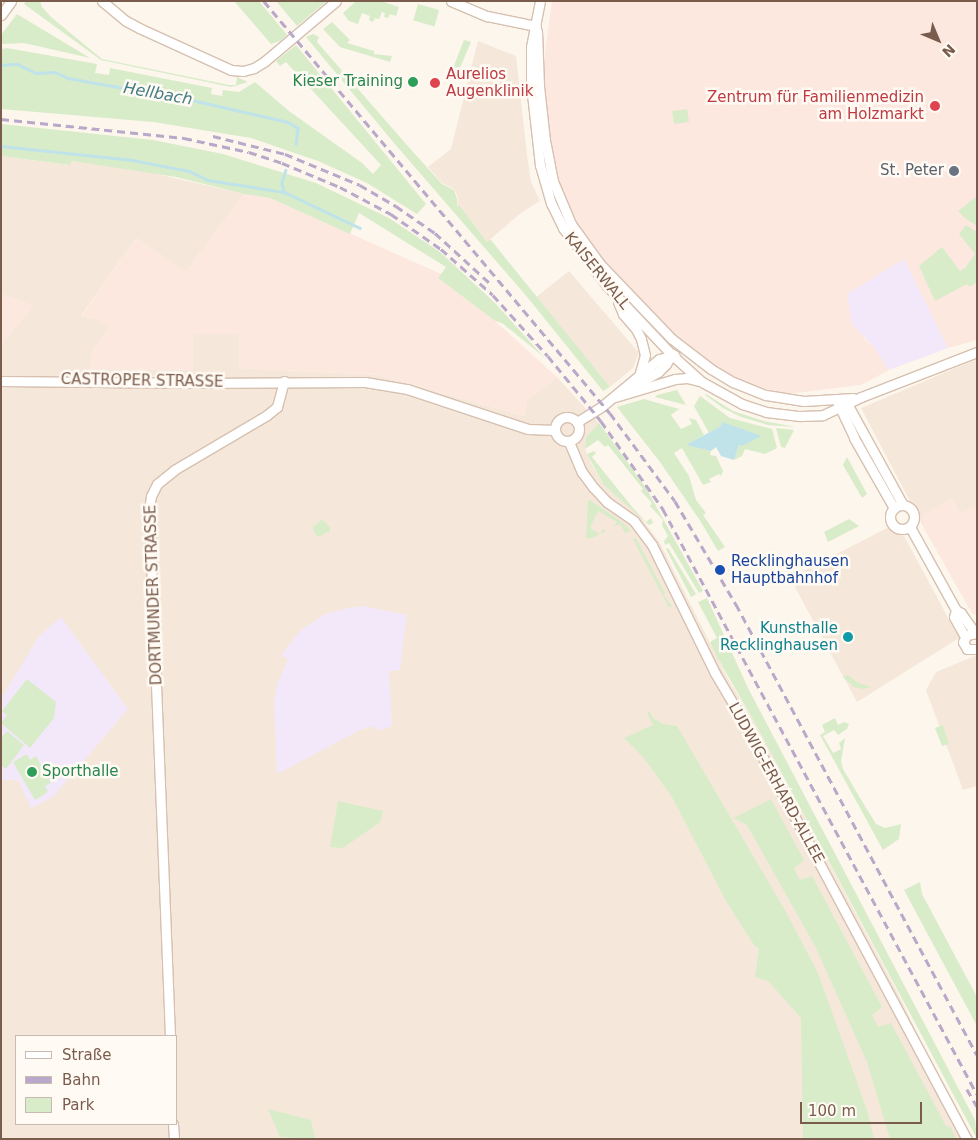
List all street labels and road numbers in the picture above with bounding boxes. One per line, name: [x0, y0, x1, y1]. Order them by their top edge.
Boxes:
street label: KAISERWALL: [560, 229, 634, 313]
street label: CASTROPER STRASSE: [61, 371, 223, 391]
street label: DORTMUNDER STRASSE: [142, 504, 166, 686]
street label: LUDWIG-ERHARD-ALLEE: [724, 700, 828, 866]

